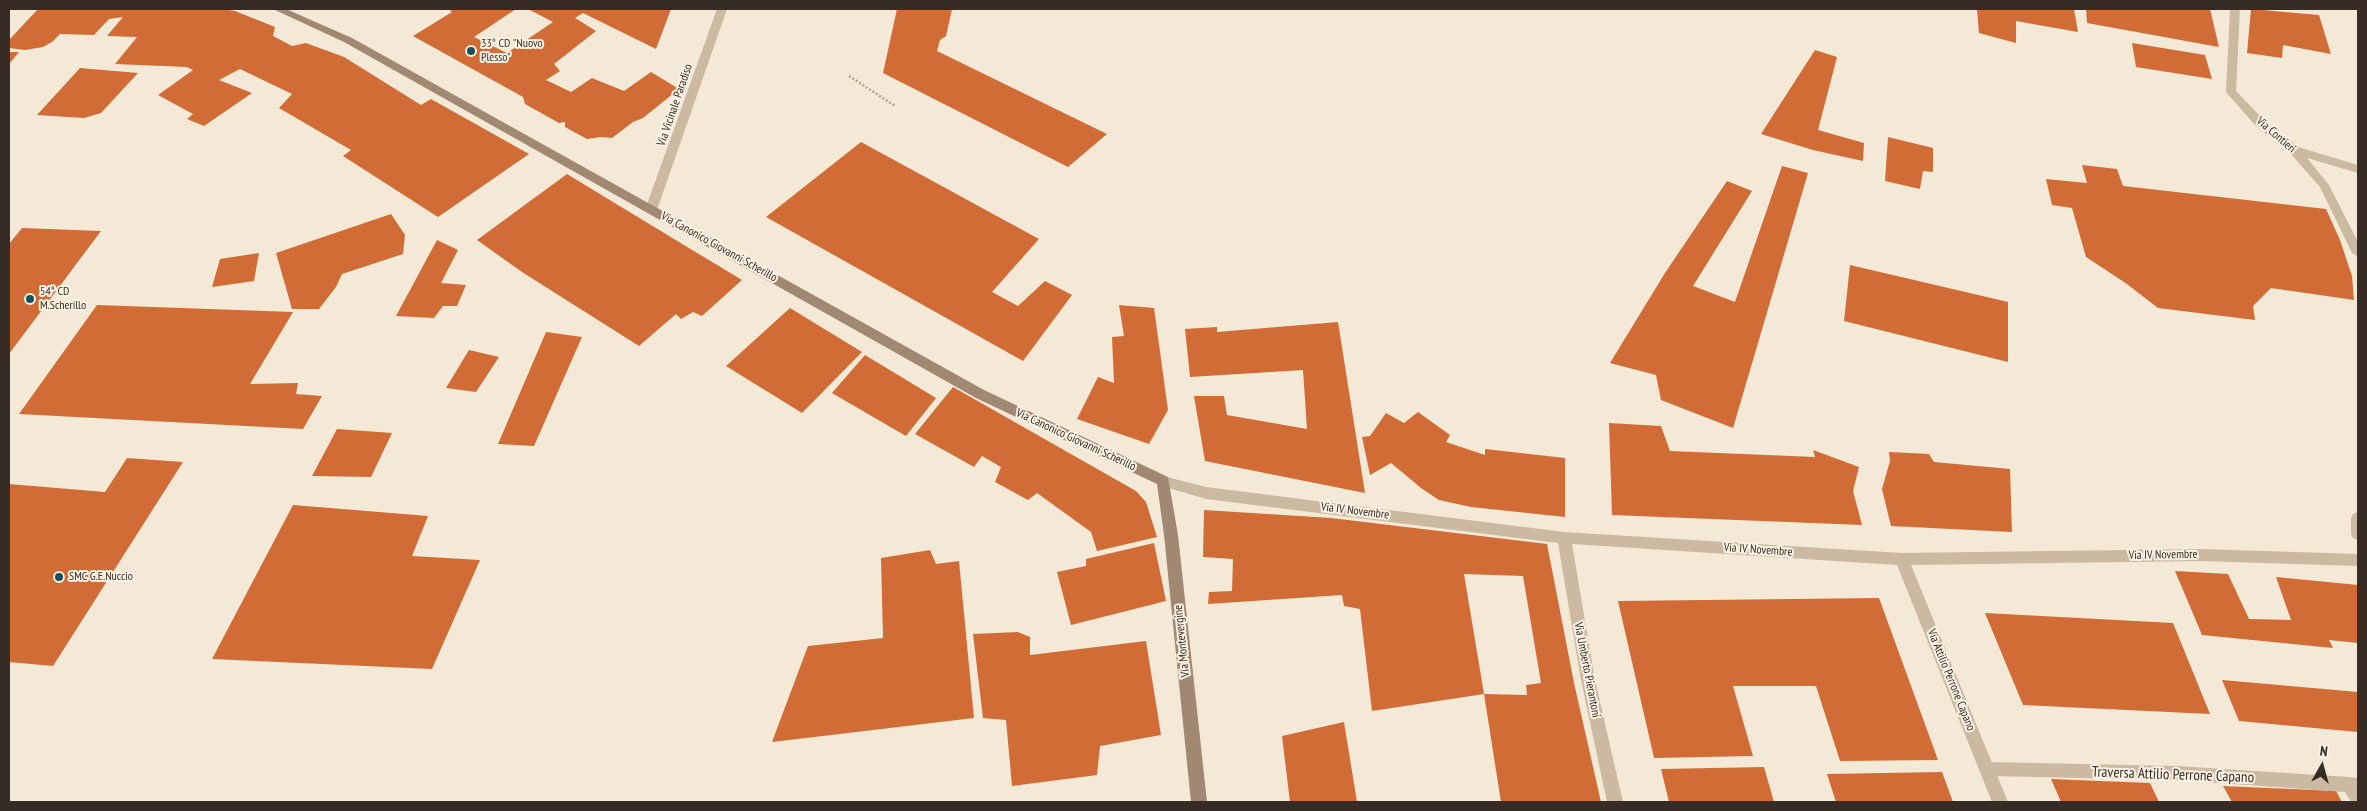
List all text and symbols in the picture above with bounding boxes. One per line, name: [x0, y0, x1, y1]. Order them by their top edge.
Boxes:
place label: 33° CD "Nuovo Plesso": [481, 37, 543, 65]
marker: 33° CD "Nuovo Plesso": [465, 45, 477, 57]
street label: Via Vicinale Paradiso: [654, 62, 696, 148]
street label: Via Contieri: [2253, 114, 2299, 156]
street label: Via Canonico Giovanni Scherillo: [658, 209, 780, 285]
place label: 54° CD M.Scherillo: [40, 285, 86, 313]
marker: 54° CD M.Scherillo: [24, 293, 36, 305]
street label: Via Canonico Giovanni Scherillo: [1014, 406, 1138, 474]
street label: Via IV Novembre: [1320, 500, 1390, 522]
street label: Via IV Novembre: [1723, 540, 1793, 560]
street label: Via IV Novembre: [2128, 547, 2198, 563]
place label: SMC G.E.Nuccio: [69, 570, 133, 584]
marker: SMC G.E.Nuccio: [53, 571, 65, 583]
street label: Via Montevergine: [1171, 604, 1193, 678]
street label: Via Umberto Pierantoni: [1571, 621, 1603, 719]
street label: Via Attilio Perrone Capano: [1924, 627, 1978, 733]
north arrow: [2297, 741, 2347, 791]
text: N: [2319, 742, 2329, 761]
street label: Traversa Attilio Perrone Capano: [2092, 763, 2254, 787]

